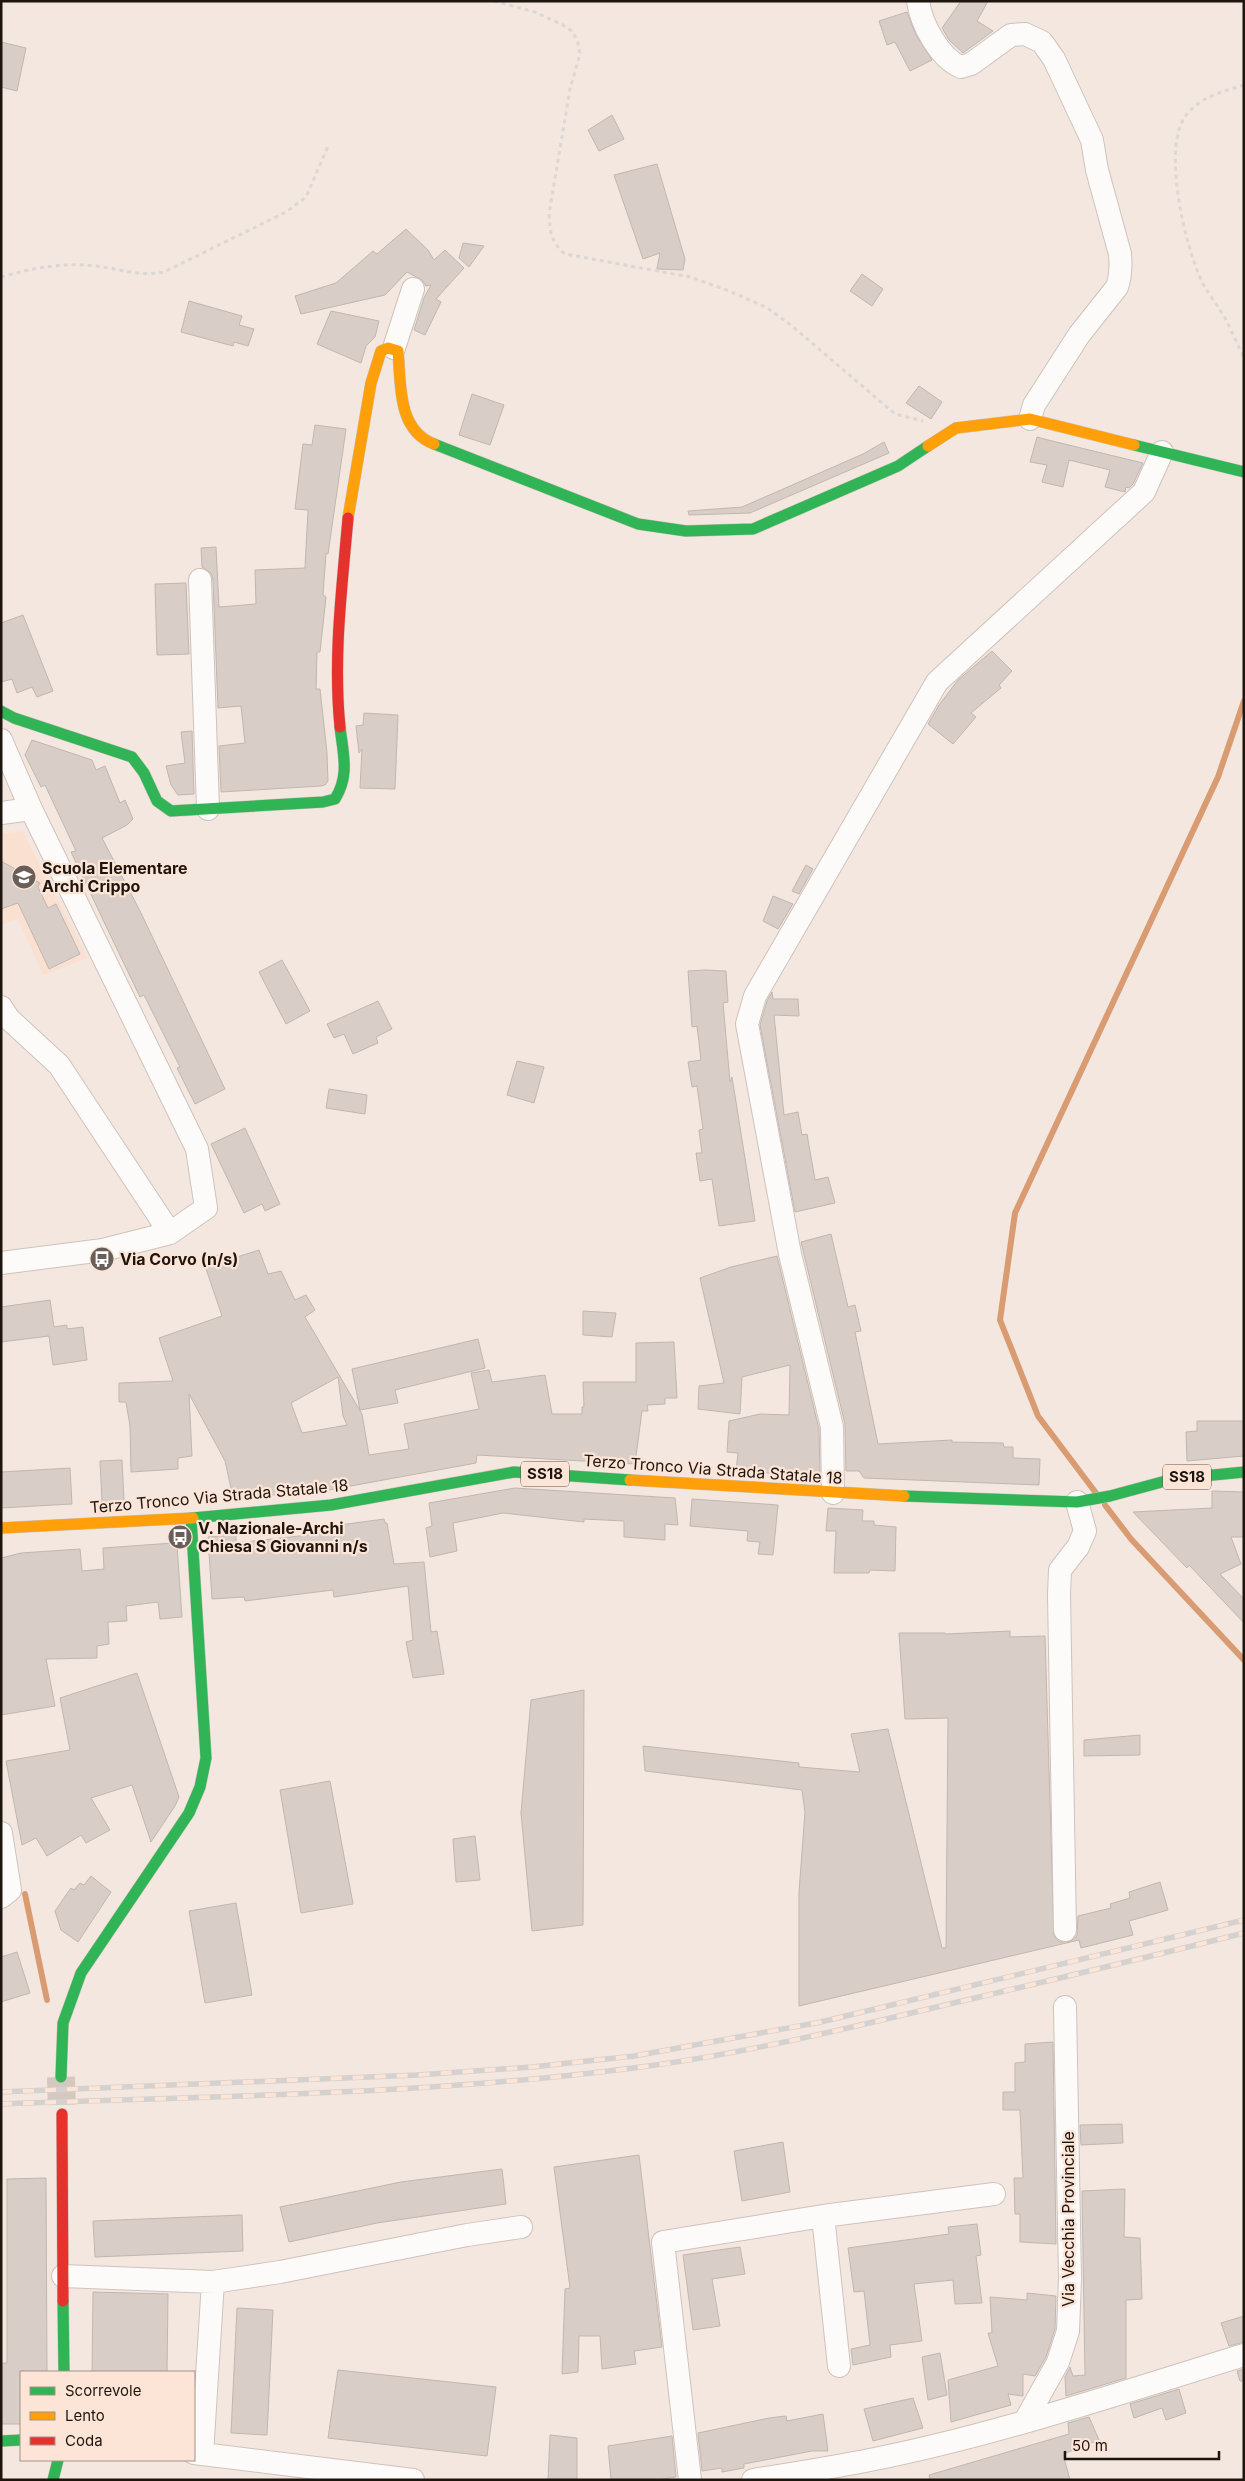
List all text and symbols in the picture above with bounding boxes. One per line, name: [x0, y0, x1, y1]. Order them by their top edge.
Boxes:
place label: Scuola Elementare Archi Crippo: [42, 858, 188, 896]
school or university icon: Scuola Elementare Archi Crippo: [11, 864, 37, 890]
bus stop icon: Via Corvo (n/s): [89, 1246, 115, 1272]
place label: Via Corvo (n/s): [120, 1249, 238, 1269]
street label: Terzo Tronco Via Strada Statale 18: [583, 1450, 843, 1488]
road number: SS18: [521, 1462, 569, 1486]
road number: SS18: [1163, 1464, 1211, 1490]
street label: Terzo Tronco Via Strada Statale 18: [89, 1475, 349, 1517]
place label: V. Nazionale-Archi Chiesa S Giovanni n/s: [198, 1518, 368, 1556]
bus stop icon: V. Nazionale-Archi Chiesa S Giovanni n/s: [167, 1524, 193, 1550]
street label: Via Vecchia Provinciale: [1058, 2131, 1078, 2307]
legend: [20, 2371, 195, 2461]
text: Scorrevole: [65, 2381, 141, 2400]
text: Lento: [65, 2406, 105, 2425]
scale bar: [1065, 2428, 1219, 2460]
text: Coda: [65, 2431, 103, 2450]
text: 50 m: [1072, 2436, 1108, 2455]

